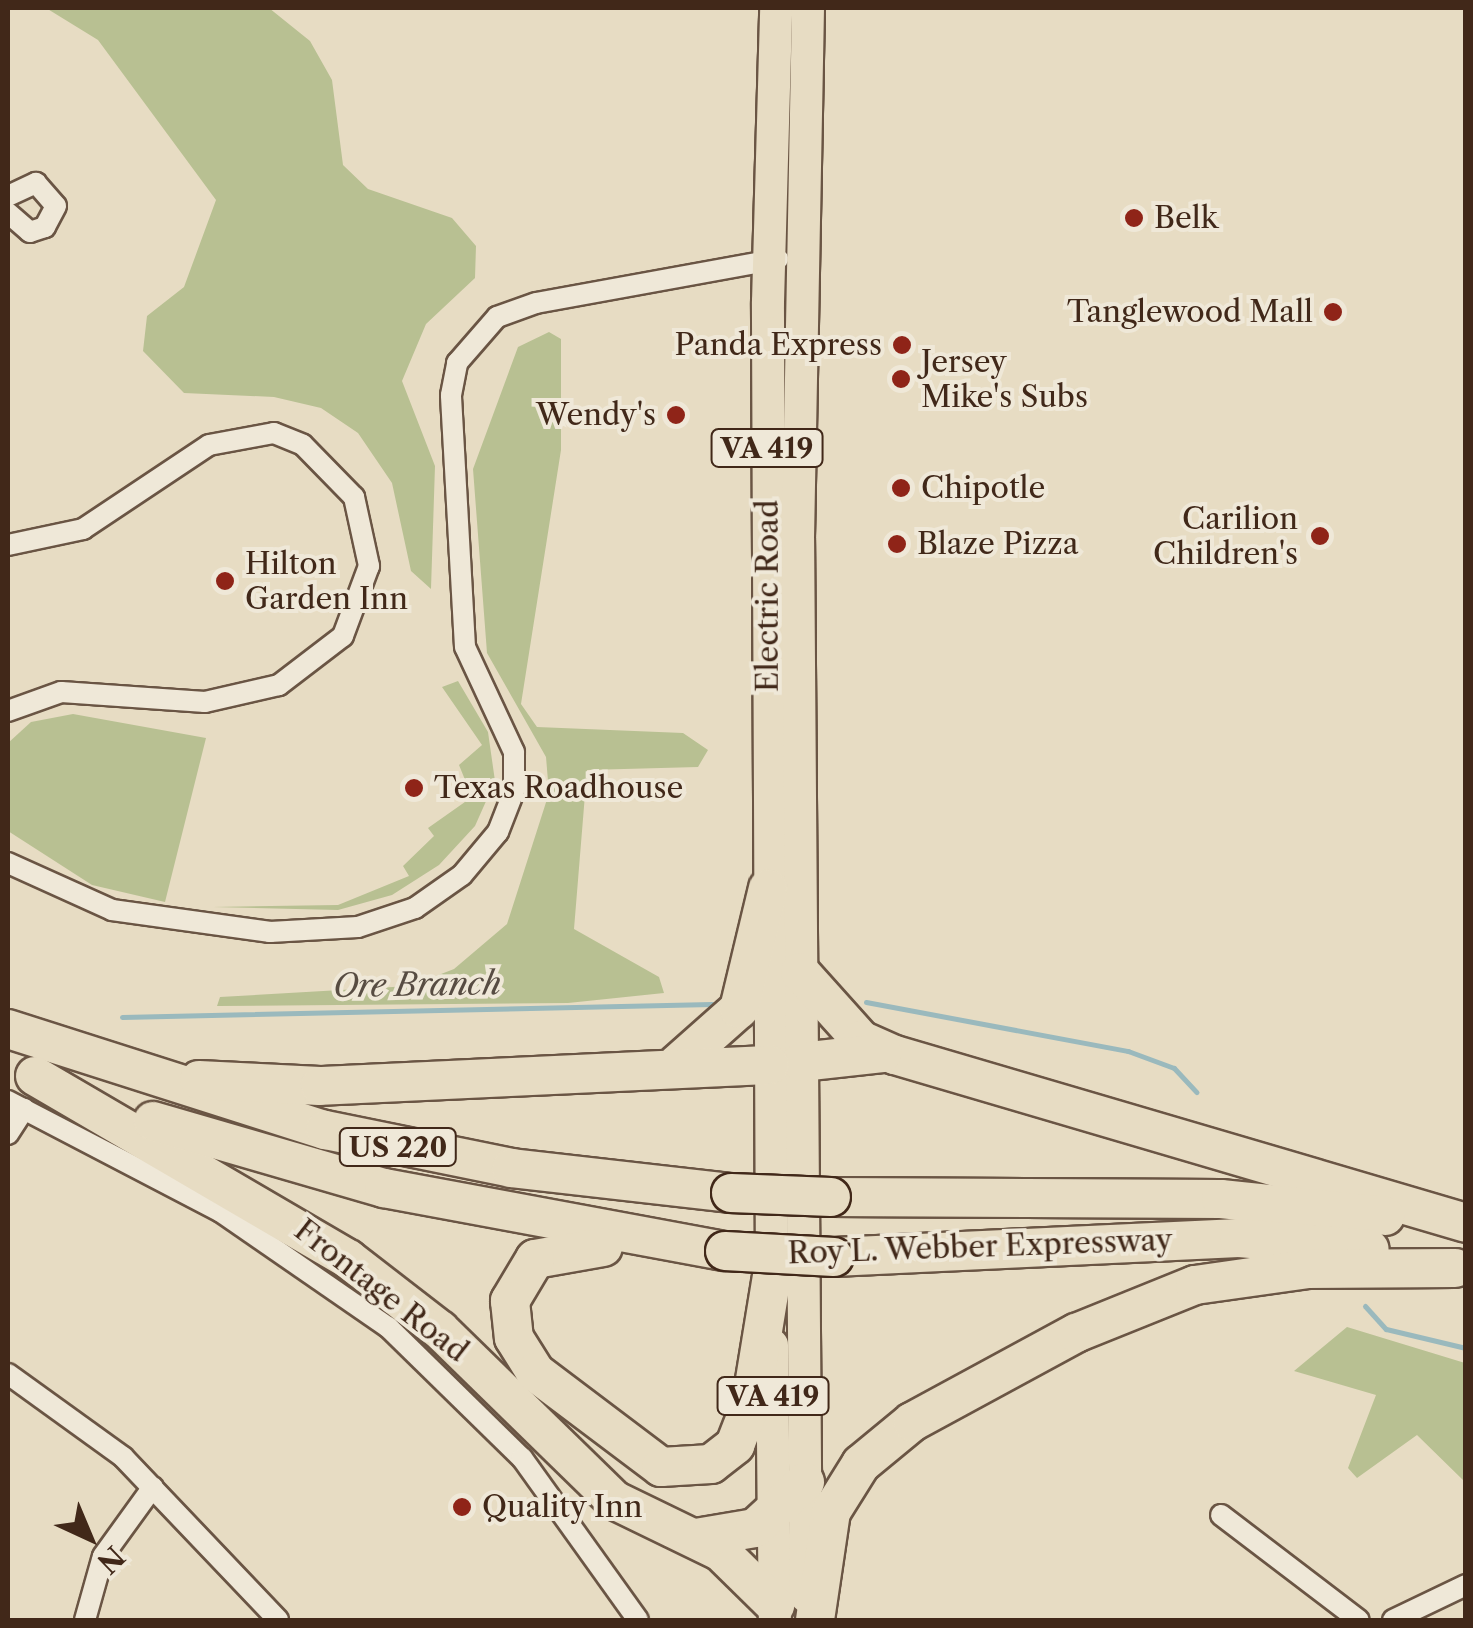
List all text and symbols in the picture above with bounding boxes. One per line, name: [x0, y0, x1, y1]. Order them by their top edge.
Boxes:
place label: Belk: [1154, 200, 1218, 236]
marker: Belk: [1123, 207, 1145, 229]
place label: Tanglewood Mall: [1067, 294, 1313, 330]
marker: Tanglewood Mall: [1322, 301, 1344, 323]
place label: Panda Express: [674, 327, 882, 363]
marker: Panda Express: [891, 334, 913, 356]
place label: Jersey Mike's Subs: [921, 344, 1088, 414]
marker: Jersey Mike's Subs: [890, 368, 912, 390]
place label: Wendy's: [536, 397, 656, 433]
marker: Wendy's: [665, 404, 687, 426]
road number: VA 419: [710, 425, 824, 471]
place label: Chipotle: [921, 470, 1045, 506]
marker: Chipotle: [890, 477, 912, 499]
street label: Electric Road: [750, 500, 786, 692]
place label: Carilion Children's: [1153, 501, 1298, 572]
marker: Carilion Children's: [1307, 523, 1333, 549]
place label: Blaze Pizza: [917, 526, 1078, 562]
marker: Blaze Pizza: [886, 533, 908, 555]
place label: Hilton Garden Inn: [245, 546, 408, 616]
marker: Hilton Garden Inn: [214, 570, 236, 592]
place label: Texas Roadhouse: [434, 770, 683, 806]
marker: Texas Roadhouse: [403, 777, 425, 799]
water label: Ore Branch: [332, 964, 502, 1006]
road number: US 220: [338, 1124, 458, 1170]
street label: Frontage Road: [287, 1212, 475, 1370]
street label: Roy L. Webber Expressway: [786, 1222, 1174, 1272]
road number: VA 419: [716, 1373, 830, 1419]
north arrow: [40, 1488, 140, 1588]
place label: Quality Inn: [482, 1489, 643, 1525]
marker: Quality Inn: [451, 1496, 473, 1518]
text: N: [90, 1539, 131, 1580]

